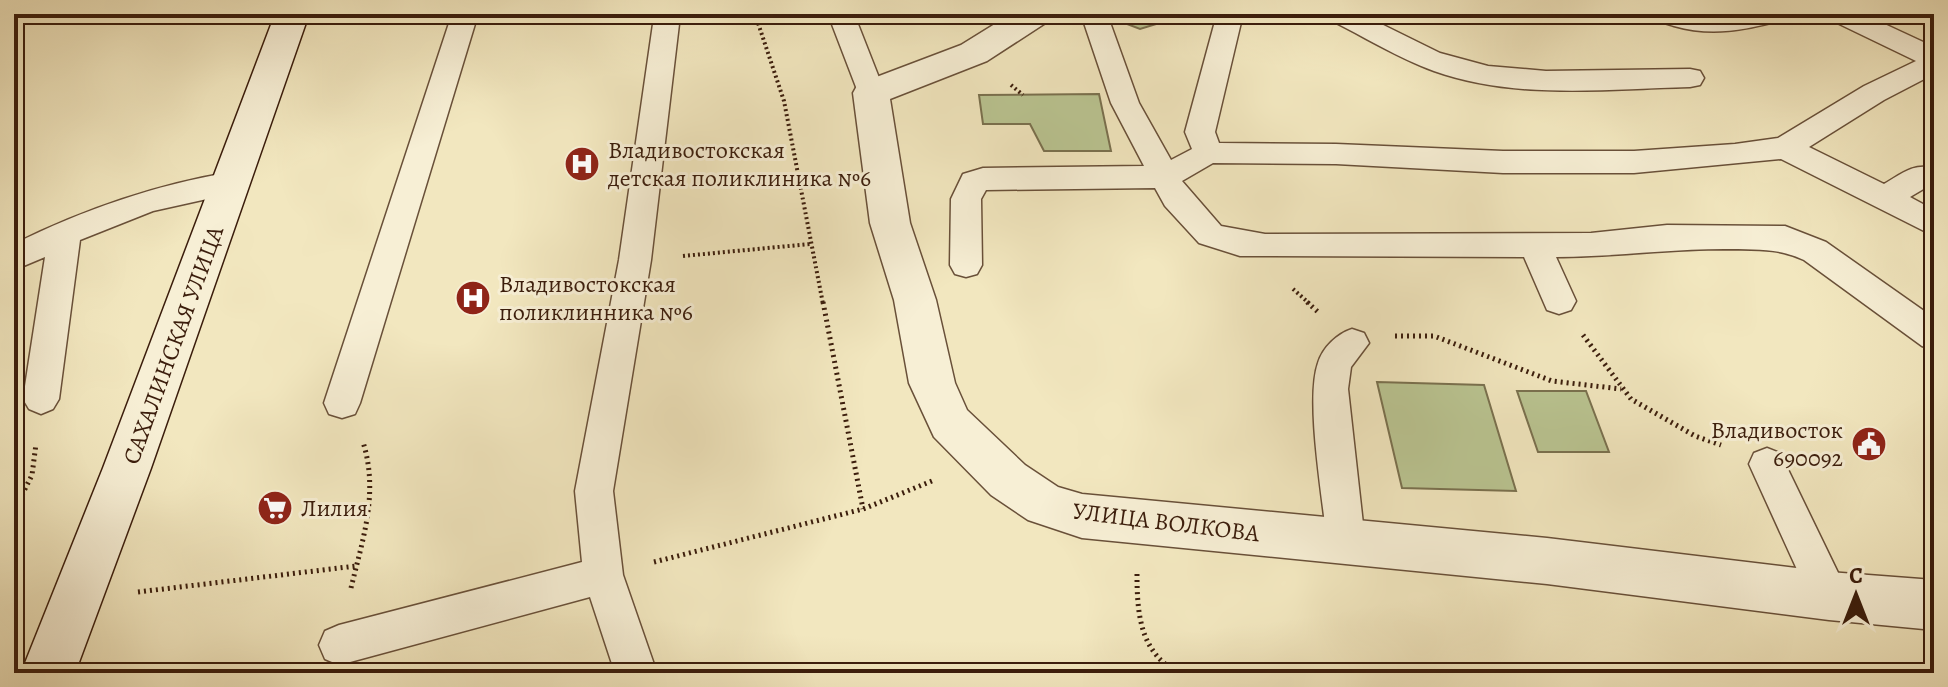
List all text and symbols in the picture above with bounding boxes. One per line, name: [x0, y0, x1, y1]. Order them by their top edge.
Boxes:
place label: Владивостокская детская поликлиника №6: [607, 134, 871, 194]
hospital icon: Владивостокская детская поликлиника №6: [563, 145, 601, 183]
street label: САХАЛИНСКАЯ УЛИЦА: [115, 220, 231, 469]
place label: Владивостокская поликлинника №6: [499, 268, 693, 328]
hospital icon: Владивостокская поликлинника №6: [454, 279, 492, 317]
place label: Владивосток 690092: [1711, 414, 1843, 474]
public building icon: Владивосток 690092: [1850, 425, 1888, 463]
supermarket icon: Лилия: [256, 489, 294, 527]
place label: Лилия: [301, 492, 368, 524]
street label: УЛИЦА ВОЛКОВА: [1071, 495, 1262, 549]
north arrow: [1816, 555, 1896, 635]
text: С: [1849, 561, 1863, 591]

